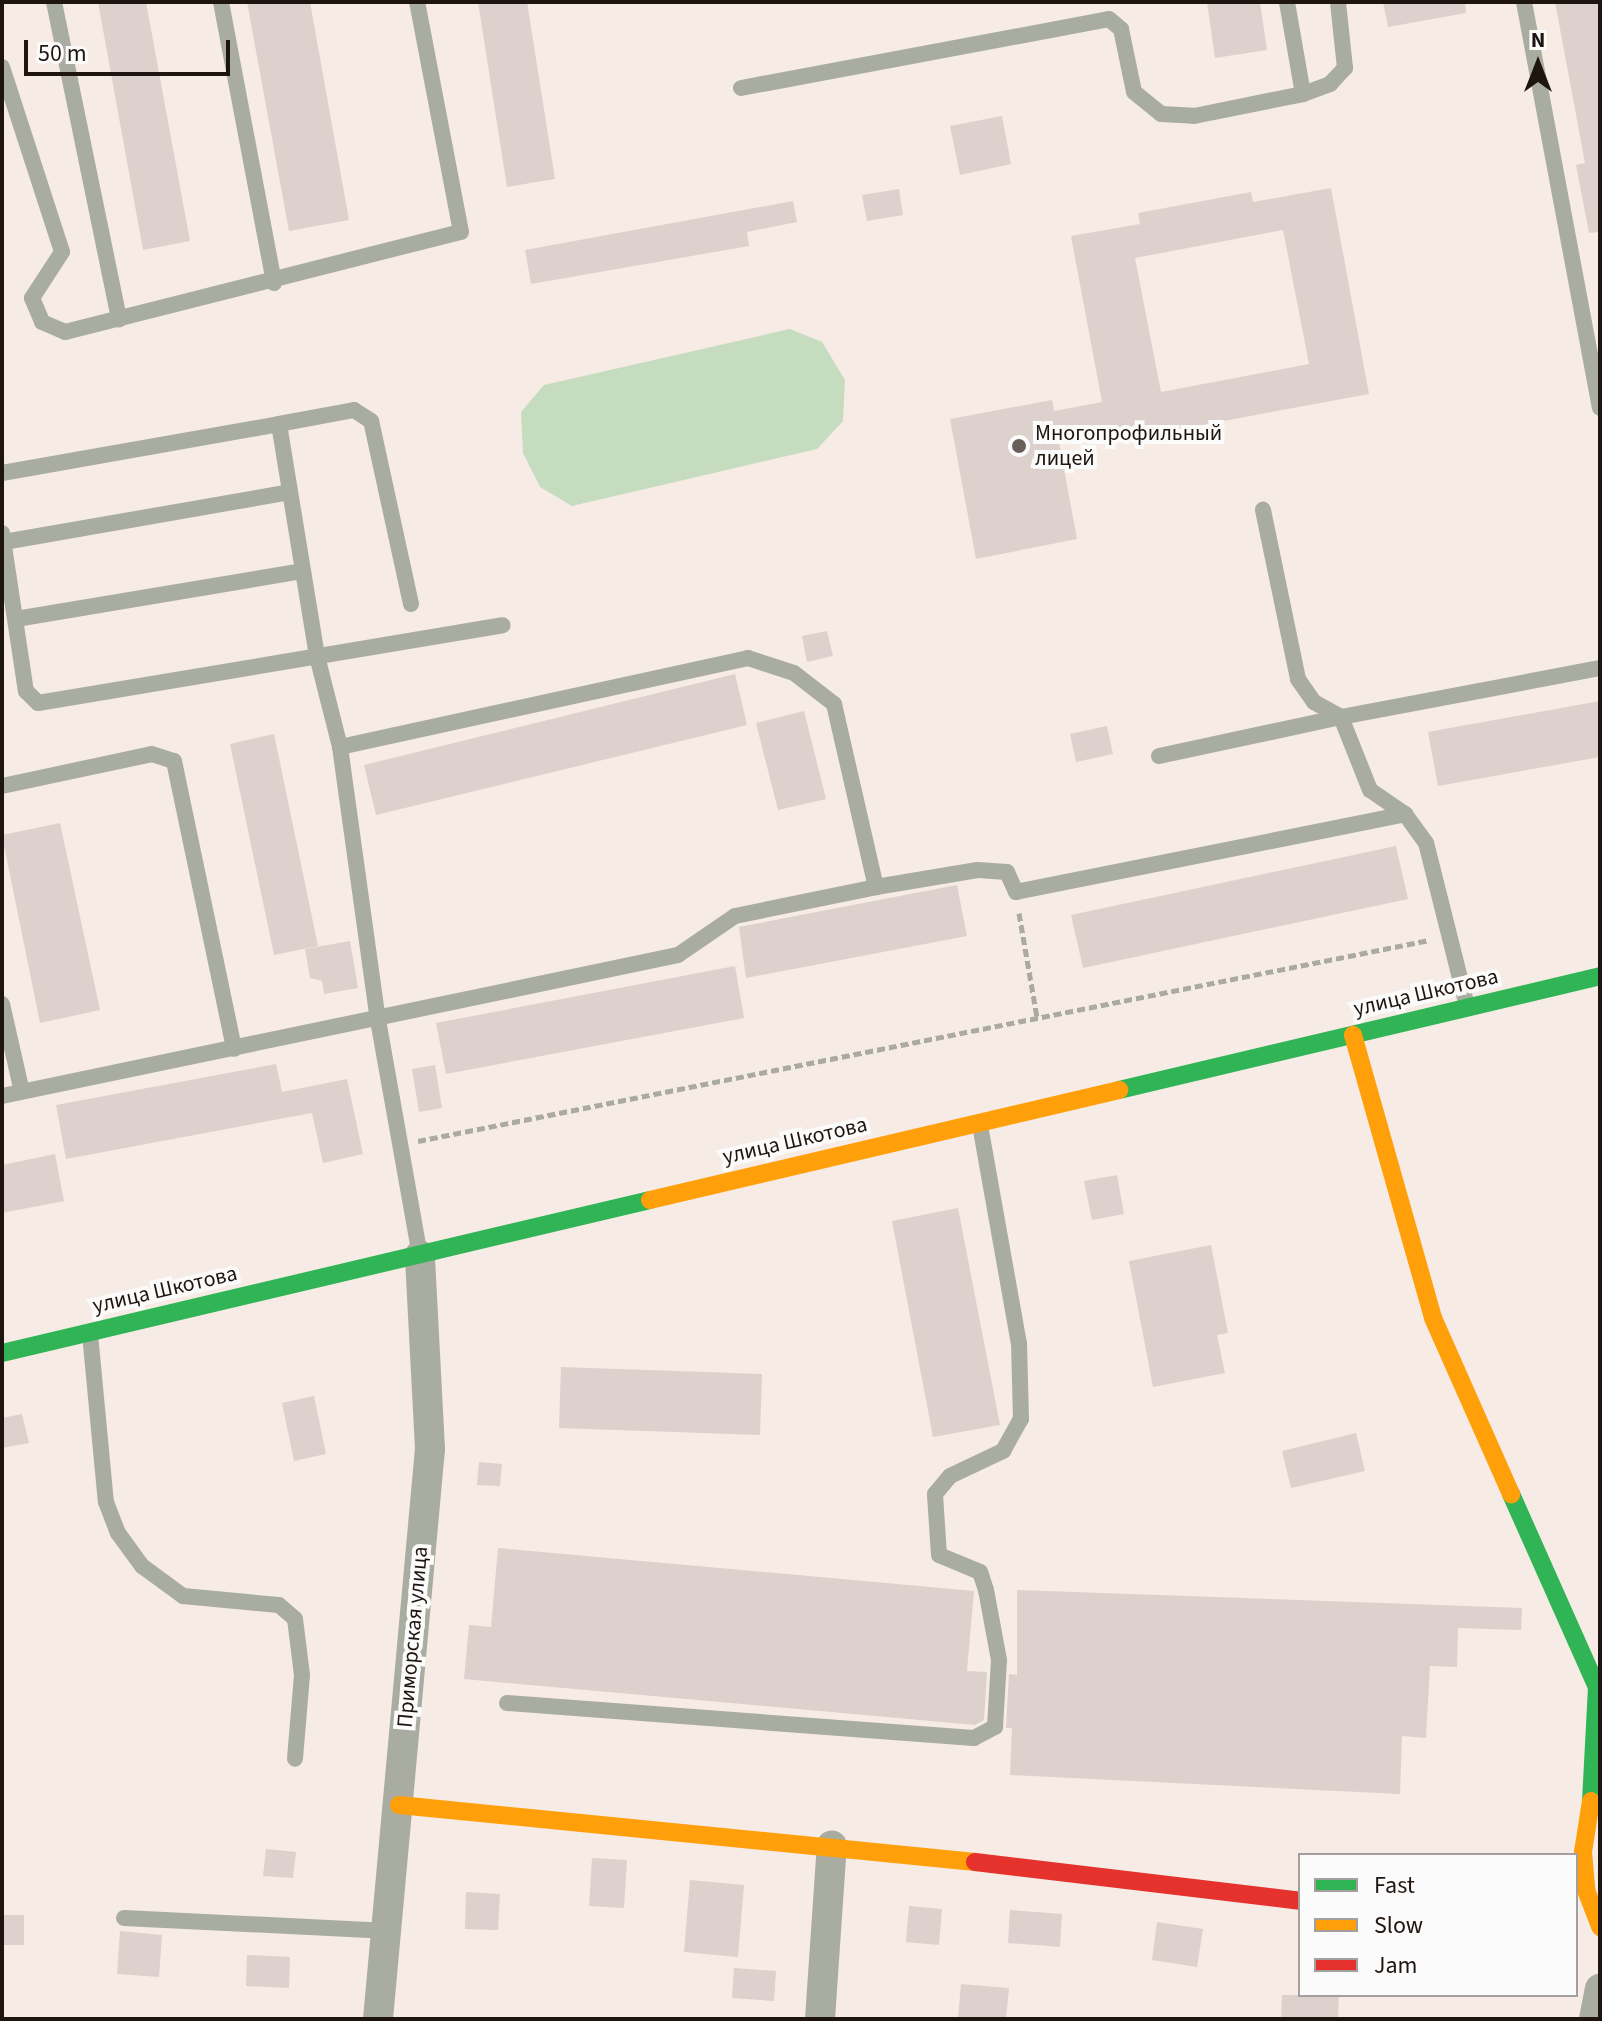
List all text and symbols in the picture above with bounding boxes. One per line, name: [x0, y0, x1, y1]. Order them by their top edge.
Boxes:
scale bar: [28, 24, 234, 74]
north arrow: [1498, 24, 1578, 104]
text: N: [1531, 24, 1545, 56]
text: 50 m: [38, 36, 87, 71]
place label: Многопрофильный лицей: [1035, 420, 1222, 472]
marker: Многопрофильный лицей: [1010, 437, 1028, 455]
street label: улица Шкотова: [1351, 964, 1501, 1022]
street label: улица Шкотова: [720, 1112, 870, 1170]
street label: улица Шкотова: [90, 1261, 240, 1319]
street label: Приморская улица: [392, 1545, 434, 1729]
legend: [1298, 1853, 1578, 1997]
text: Fast: [1374, 1868, 1415, 1903]
text: Slow: [1374, 1908, 1423, 1943]
text: Jam: [1374, 1948, 1418, 1983]

